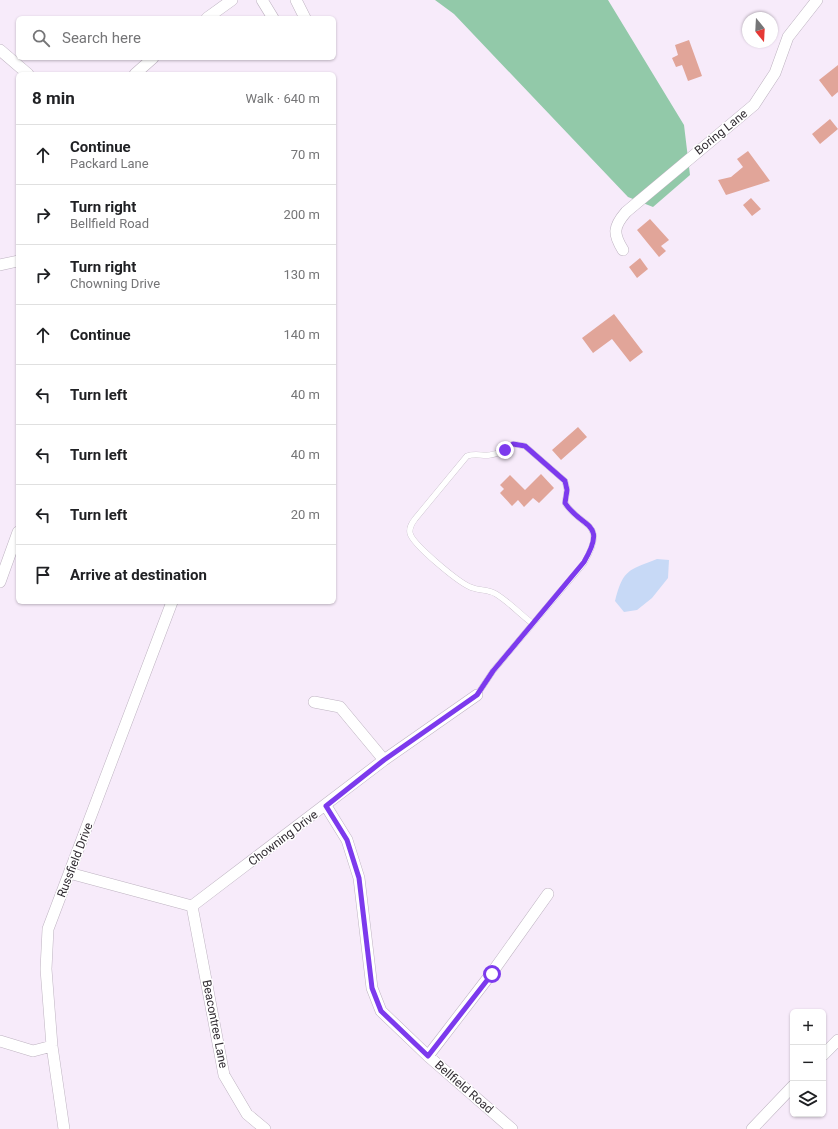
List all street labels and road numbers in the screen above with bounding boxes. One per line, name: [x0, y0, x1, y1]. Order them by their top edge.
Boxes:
street label: Boring Lane: [692, 107, 750, 157]
street label: Chowning Drive: [246, 807, 320, 869]
street label: Russfield Drive: [54, 821, 96, 899]
street label: Beacontree Lane: [200, 979, 230, 1069]
street label: Bellfield Road: [432, 1058, 496, 1116]

